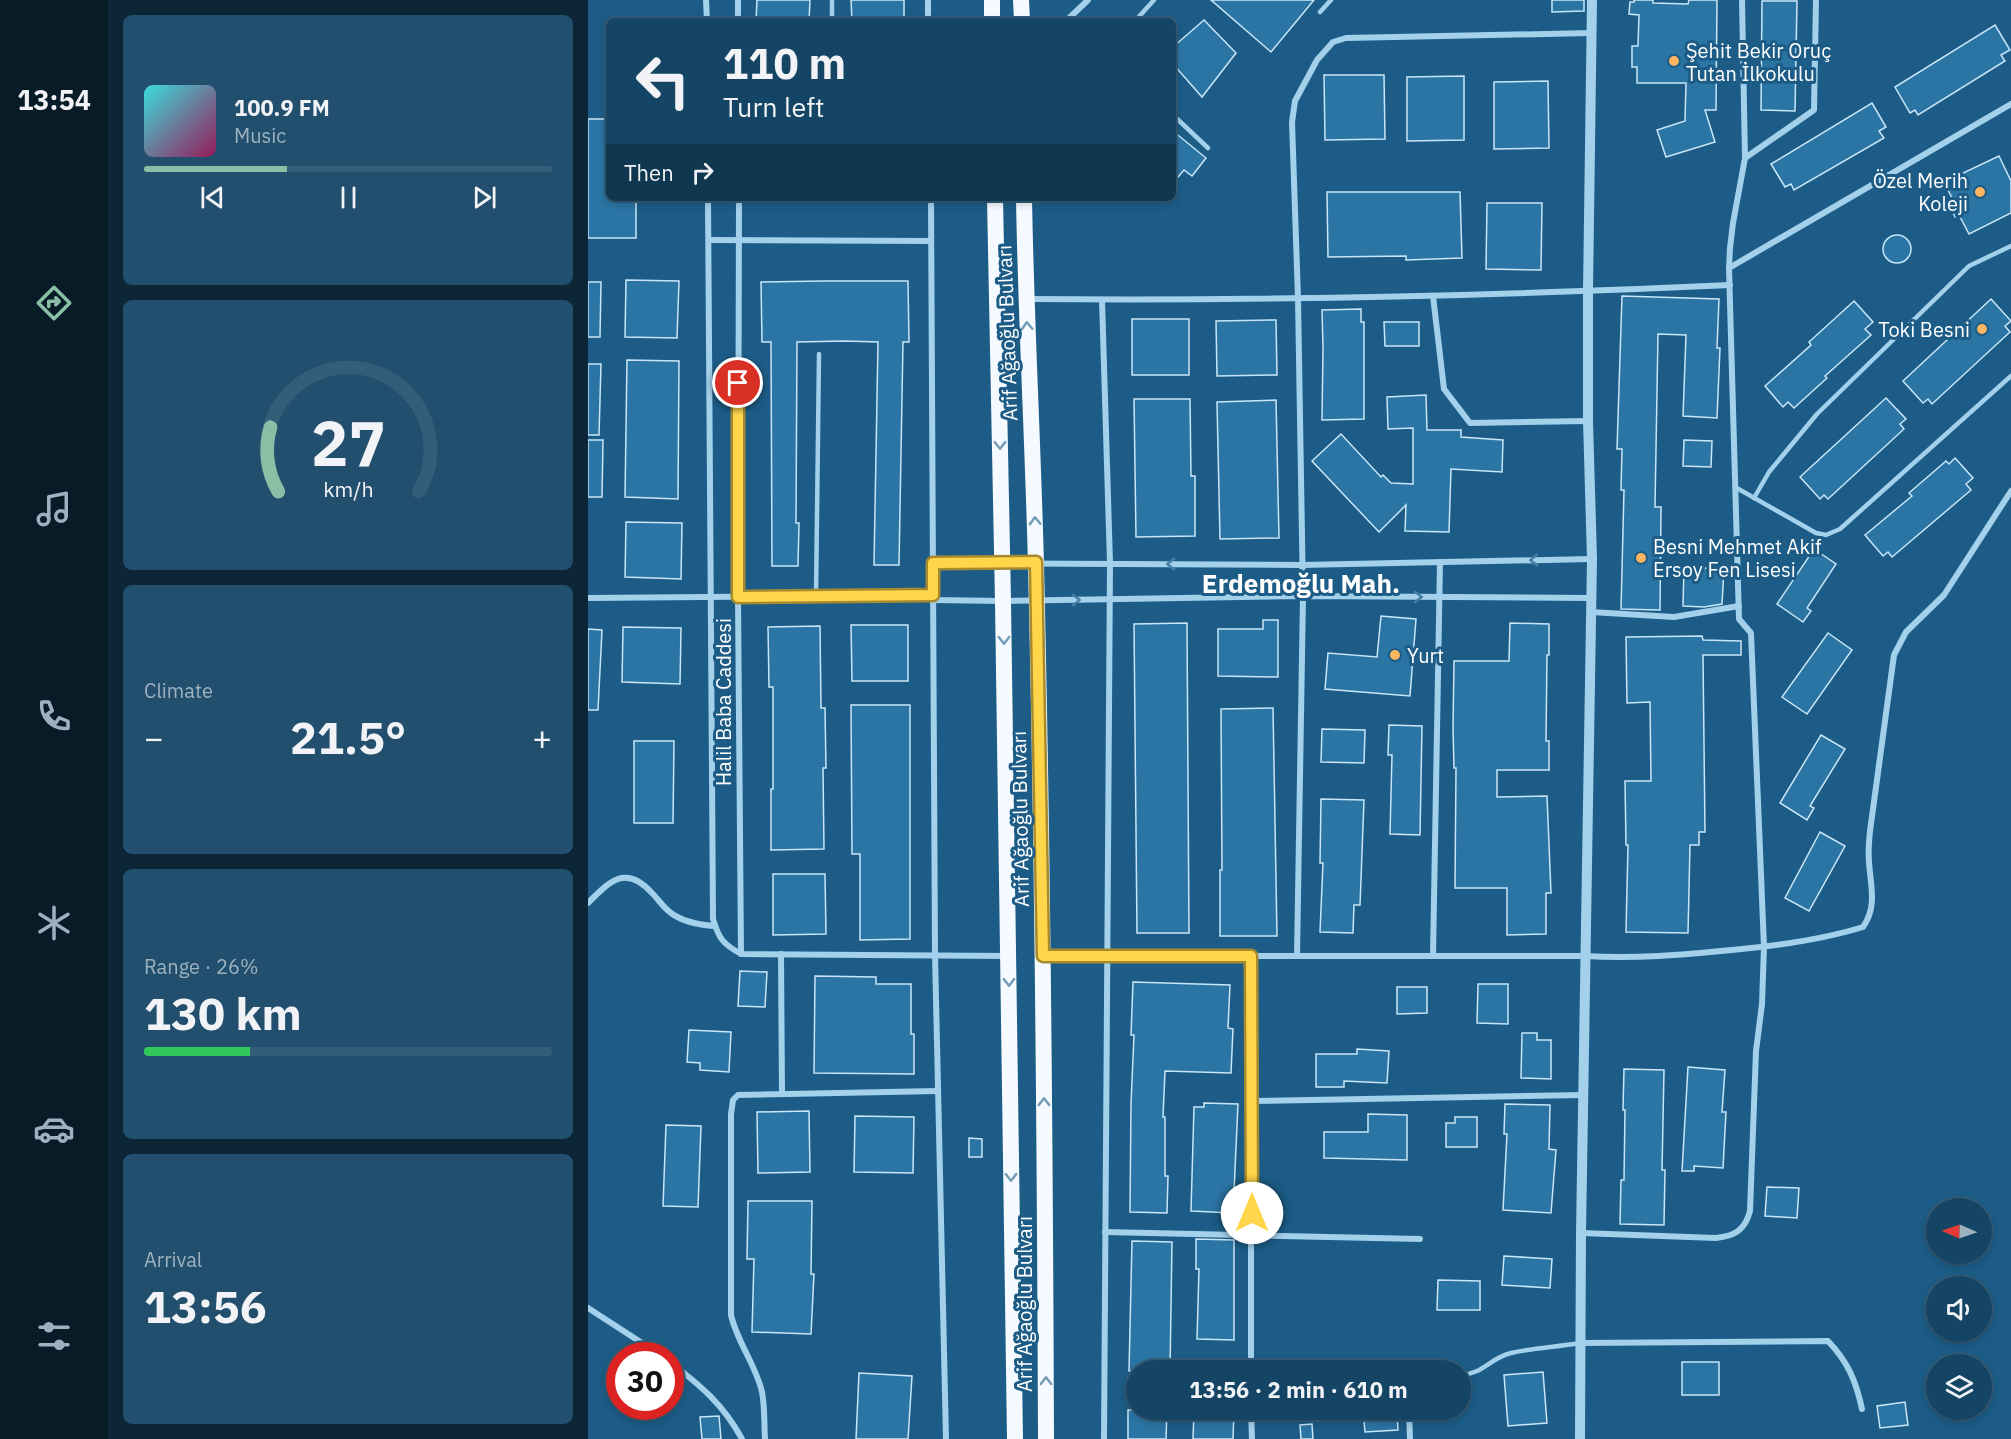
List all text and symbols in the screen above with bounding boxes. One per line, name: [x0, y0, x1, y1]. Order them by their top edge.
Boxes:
text: 110 m: [723, 36, 846, 91]
place label: Şehit Bekir Oruç Tutan İlkokulu: [1686, 37, 1831, 87]
icon: left: [624, 42, 702, 120]
marker: Şehit Bekir Oruç Tutan İlkokulu: [1667, 54, 1681, 68]
text: 13:54: [17, 82, 91, 117]
text: Turn left: [723, 89, 824, 124]
text: 100.9 FM: [234, 93, 330, 122]
text: Music: [234, 122, 286, 149]
icon: right: [686, 156, 719, 189]
text: Then: [624, 158, 674, 187]
place label: Özel Merih Koleji: [1873, 167, 1968, 217]
icon: previous: [196, 181, 229, 214]
icon: pause: [332, 181, 365, 214]
icon: next: [468, 181, 501, 214]
marker: Özel Merih Koleji: [1973, 185, 1987, 199]
street label: Arif Ağaoğlu Bulvarı: [990, 245, 1024, 421]
icon: directions: [33, 282, 75, 324]
place label: Toki Besni: [1878, 316, 1970, 343]
one-way arrow: [1021, 322, 1033, 331]
marker: Toki Besni: [1975, 322, 1989, 336]
pin: [712, 357, 763, 408]
icon: arrive: [721, 366, 754, 399]
text: 27: [311, 402, 385, 483]
one-way arrow: [994, 441, 1006, 450]
text: km/h: [323, 475, 373, 503]
icon: music: [33, 488, 75, 530]
one-way arrow: [1028, 517, 1041, 526]
place label: Besni Mehmet Akif Ersoy Fen Lisesi: [1653, 533, 1822, 583]
marker: Besni Mehmet Akif Ersoy Fen Lisesi: [1634, 551, 1648, 565]
one-way arrow: [1529, 554, 1538, 566]
one-way arrow: [1166, 558, 1175, 570]
district label: Erdemoğlu Mah.: [1202, 566, 1400, 600]
one-way arrow: [1413, 591, 1422, 603]
one-way arrow: [1071, 593, 1080, 606]
street label: Halil Baba Caddesi: [710, 618, 737, 786]
one-way arrow: [998, 636, 1010, 645]
place label: Yurt: [1407, 642, 1444, 669]
marker: Yurt: [1388, 648, 1402, 662]
text: Climate: [144, 677, 213, 704]
icon: phone: [33, 695, 75, 737]
text: 21.5°: [290, 708, 406, 766]
text: −: [144, 716, 164, 759]
text: +: [532, 716, 552, 759]
street label: Arif Ağaoğlu Bulvarı: [1005, 731, 1035, 907]
icon: climate: [33, 902, 75, 944]
text: Range · 26%: [144, 953, 259, 980]
one-way arrow: [1002, 978, 1015, 987]
text: 130 km: [144, 984, 302, 1042]
one-way arrow: [1038, 1097, 1050, 1106]
icon: car: [33, 1108, 75, 1150]
one-way arrow: [1005, 1173, 1018, 1182]
position arrow: [1220, 1181, 1284, 1245]
north arrow: [1926, 1198, 1992, 1264]
map controls: [1926, 1198, 1992, 1420]
street label: Arif Ağaoğlu Bulvarı: [1011, 1216, 1038, 1392]
text: Arrival: [144, 1246, 202, 1273]
button: sound: [1926, 1276, 1992, 1342]
text: 13:56: [144, 1277, 267, 1335]
icon: filters: [33, 1315, 75, 1357]
speed limit sign: 30: [606, 1342, 684, 1420]
button: layers: [1926, 1354, 1992, 1420]
text: 13:56 · 2 min · 610 m: [1189, 1375, 1408, 1404]
one-way arrow: [1040, 1376, 1052, 1385]

